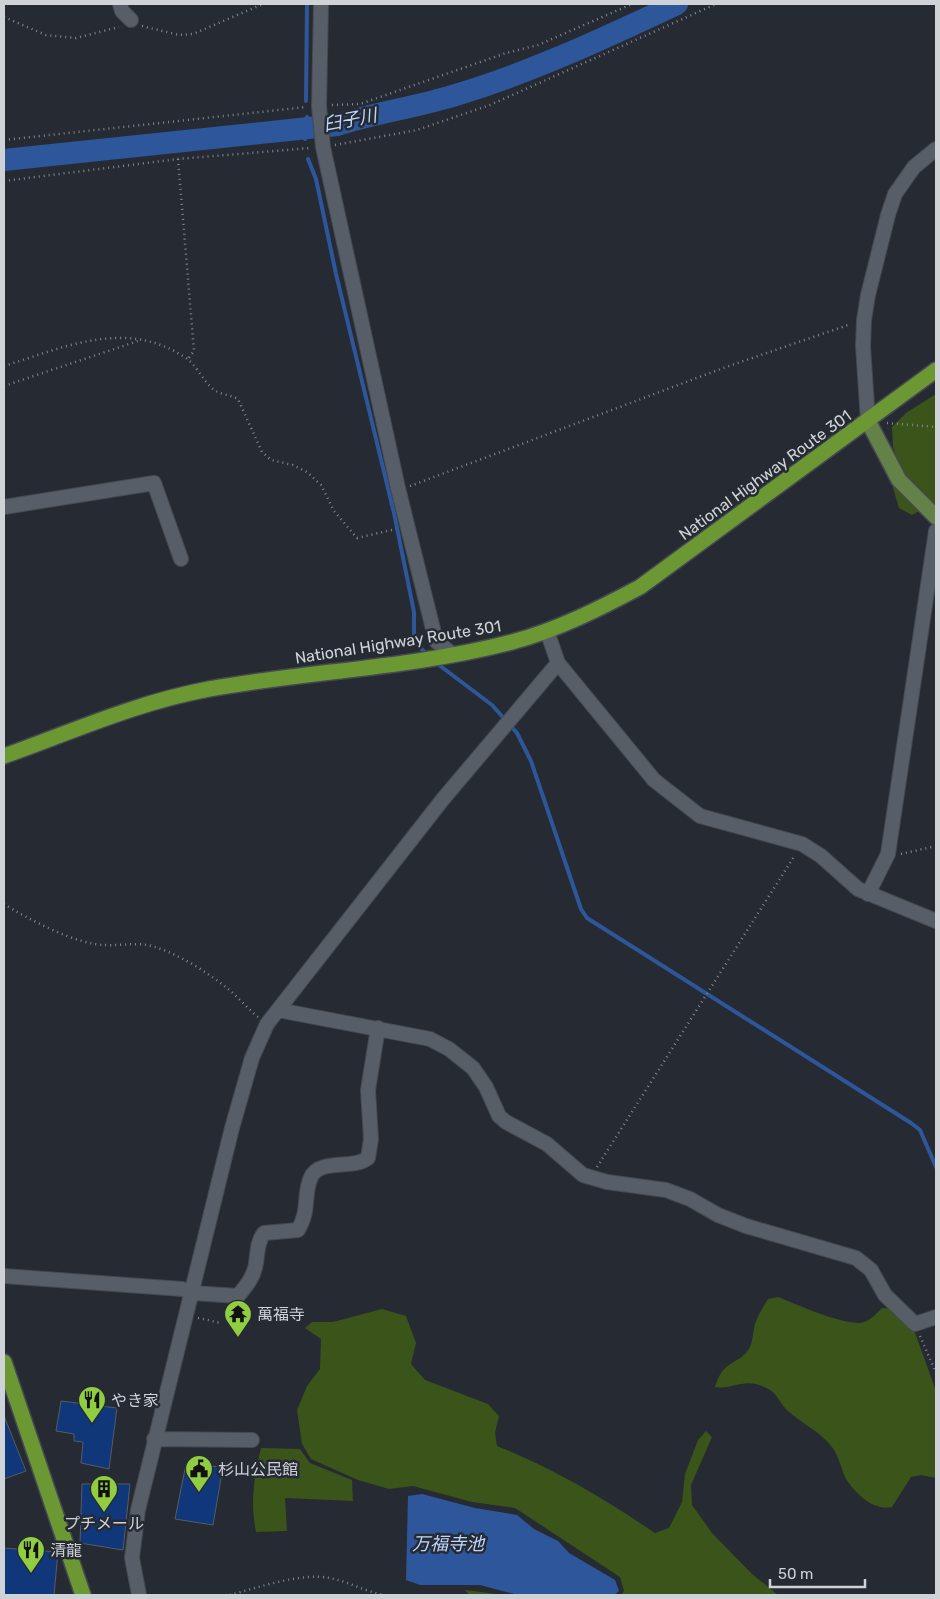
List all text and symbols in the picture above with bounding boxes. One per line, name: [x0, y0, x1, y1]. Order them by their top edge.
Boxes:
water label: 臼子川: [321, 104, 381, 136]
street label: National Highway Route 301: [675, 406, 855, 544]
street label: National Highway Route 301: [294, 616, 502, 668]
temple icon: 萬福寺: [223, 1299, 253, 1338]
place label: 萬福寺: [257, 1305, 305, 1324]
restaurant icon: やき家: [77, 1385, 107, 1424]
place label: やき家: [111, 1391, 159, 1410]
public building icon: 杉山公民館: [184, 1454, 214, 1493]
place label: 杉山公民館: [218, 1460, 298, 1479]
building icon: プチメール: [89, 1474, 119, 1513]
place label: プチメール: [64, 1514, 144, 1533]
water label: 万福寺池: [412, 1533, 486, 1555]
restaurant icon: 清龍: [16, 1535, 46, 1574]
place label: 清龍: [50, 1541, 82, 1560]
scale bar: [770, 1556, 865, 1588]
text: 50 m: [778, 1565, 813, 1583]

